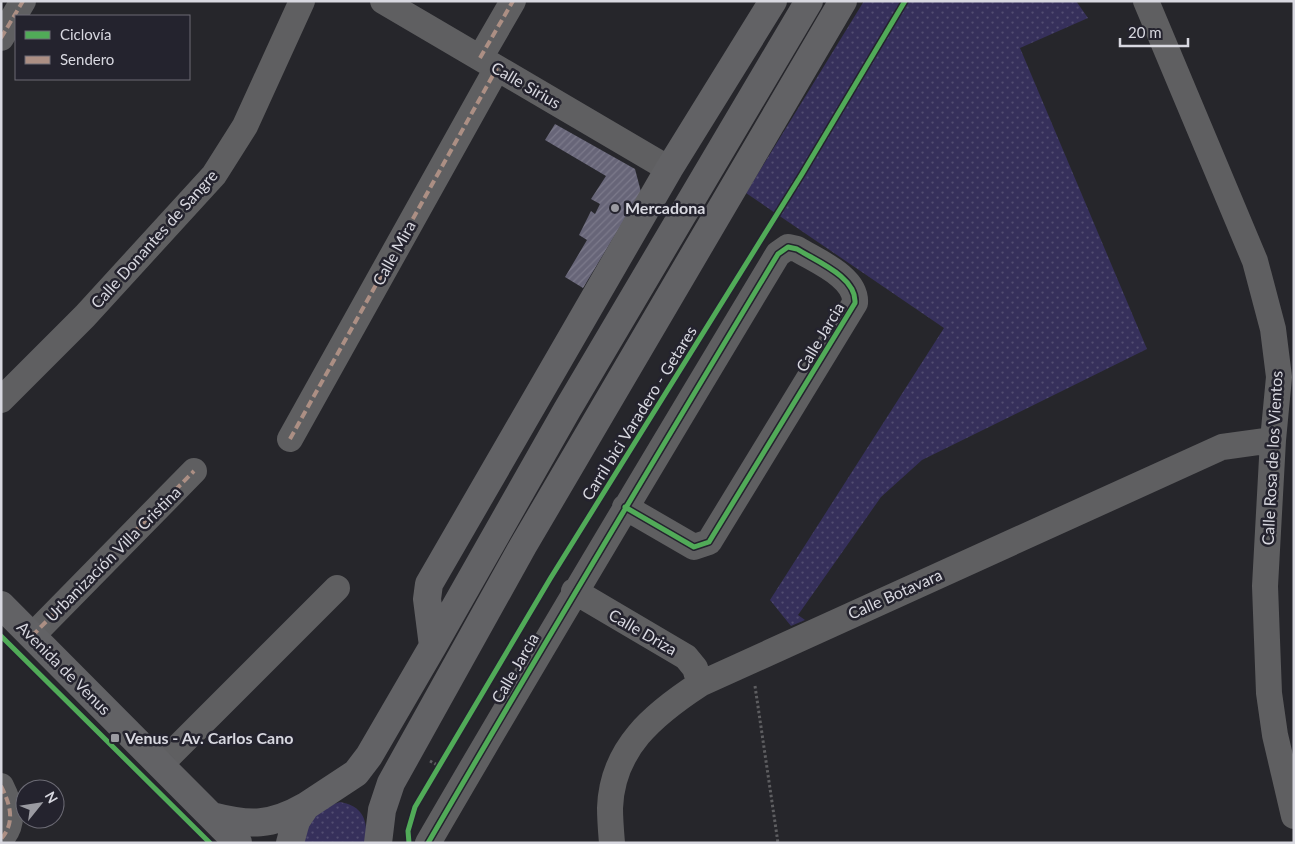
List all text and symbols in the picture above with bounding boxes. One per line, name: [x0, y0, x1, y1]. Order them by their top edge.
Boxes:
legend: [15, 15, 190, 80]
scale bar: [1120, 15, 1188, 47]
text: 20 m: [1128, 23, 1162, 41]
text: Ciclovía: [60, 25, 111, 43]
text: Sendero: [60, 50, 114, 68]
street label: Calle Sirius: [488, 57, 564, 112]
street label: Calle Donantes de Sangre: [86, 165, 221, 312]
place label: Mercadona: [625, 198, 705, 217]
marker: Mercadona: [609, 202, 621, 214]
street label: Calle Mira: [368, 217, 419, 288]
street label: Calle Jarcia: [791, 299, 848, 375]
street label: Carril bici Varadero - Getares: [577, 322, 700, 503]
street label: Calle Rosa de los Vientos: [1257, 370, 1286, 546]
street label: Urbanización Villa Cristina: [41, 482, 184, 625]
street label: Calle Botavara: [845, 564, 945, 623]
street label: Calle Driza: [606, 604, 681, 659]
street label: Avenida de Venus: [14, 617, 115, 718]
street label: Calle Jarcia: [487, 629, 542, 706]
place label: Venus - Av. Carlos Cano: [124, 728, 293, 747]
marker: Venus - Av. Carlos Cano: [109, 732, 121, 744]
north arrow: [15, 779, 65, 829]
text: N: [42, 788, 62, 806]

